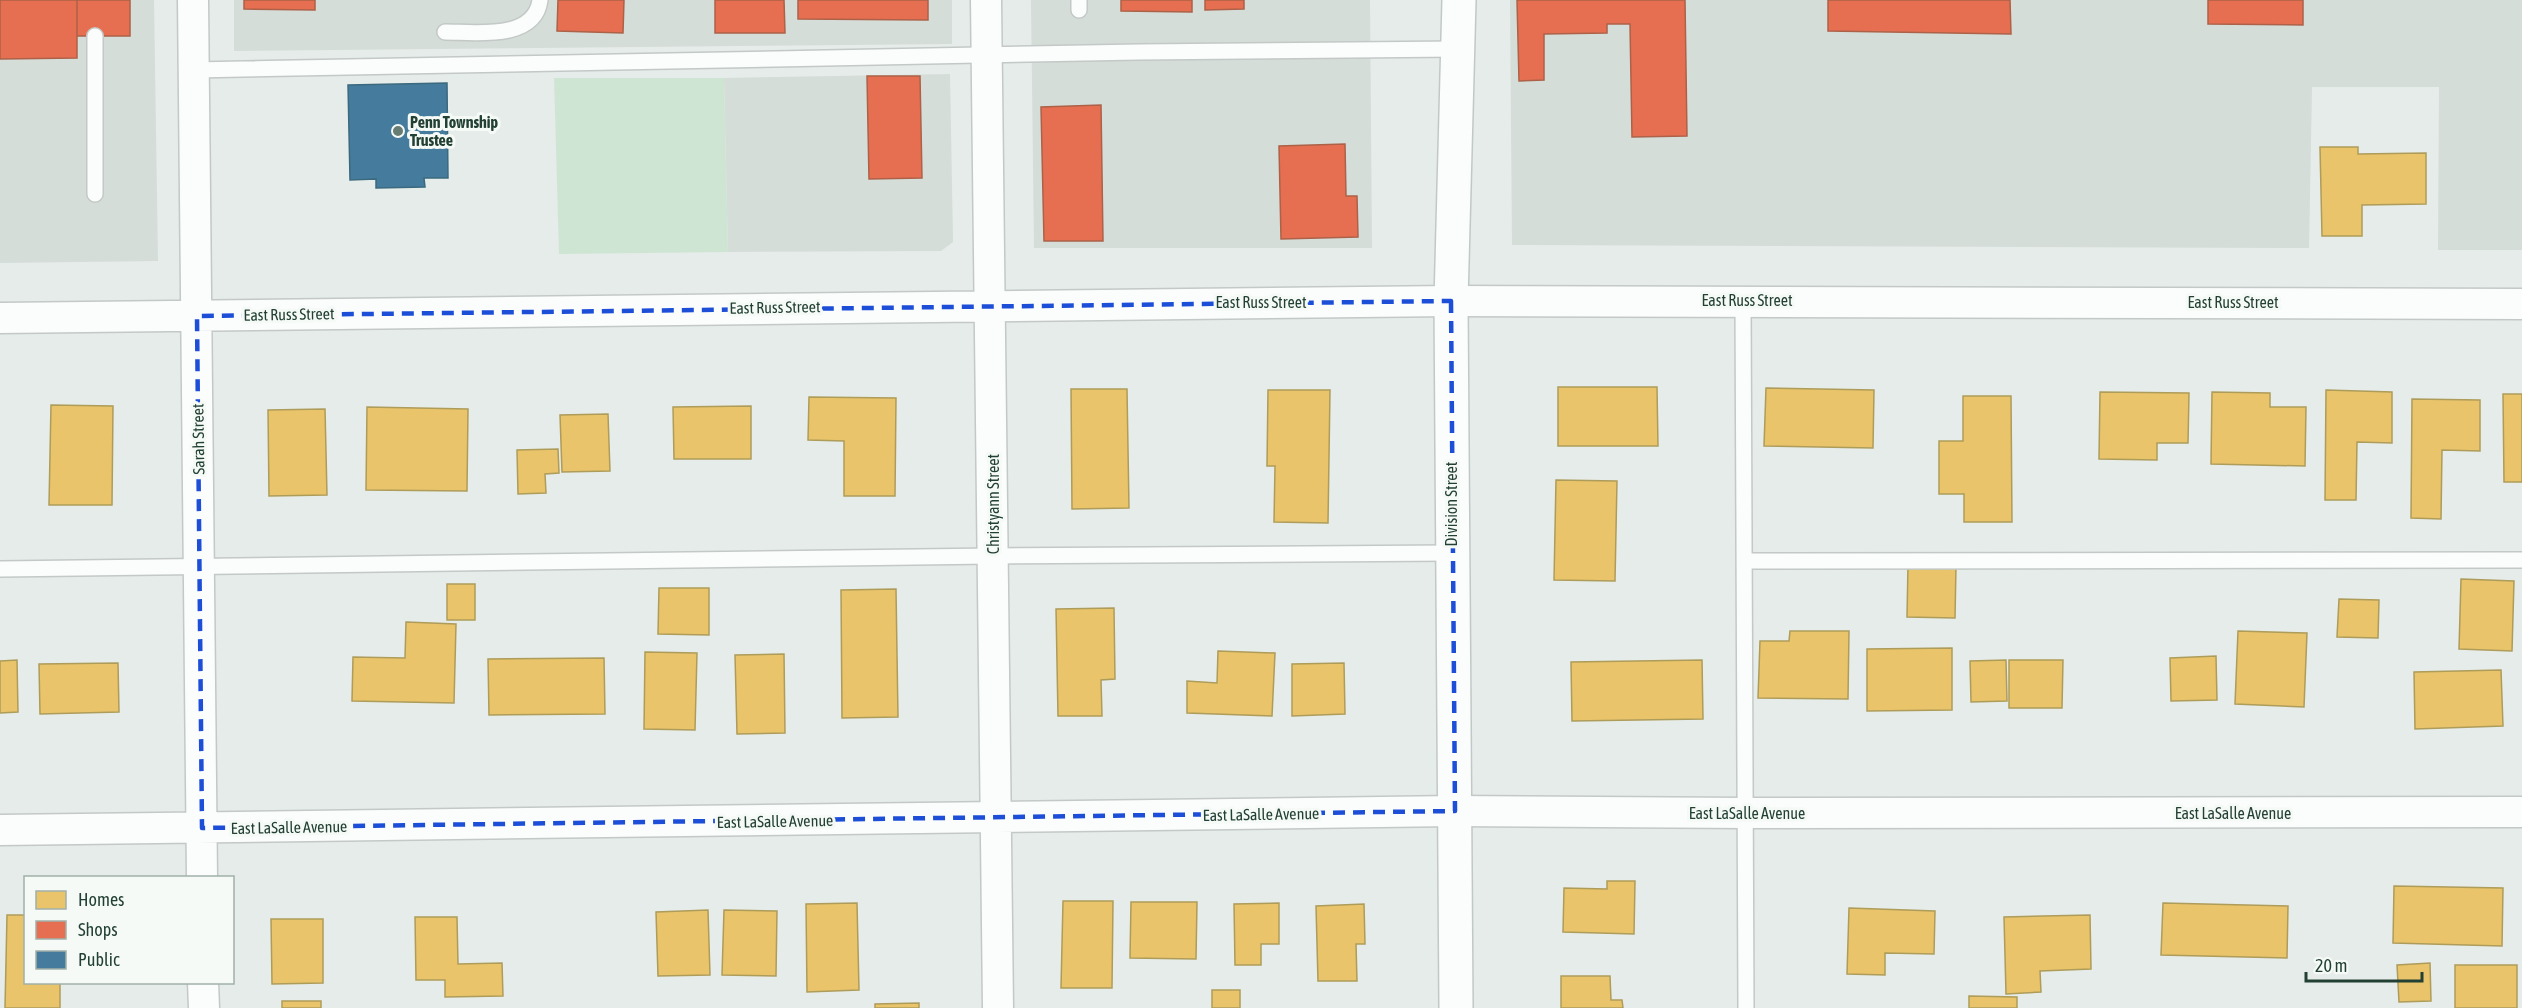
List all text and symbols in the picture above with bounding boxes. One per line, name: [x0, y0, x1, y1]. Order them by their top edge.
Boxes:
place label: Penn Township Trustee: [410, 113, 498, 149]
marker: Penn Township Trustee: [391, 124, 405, 138]
street label: East Russ Street: [1701, 291, 1793, 309]
street label: East Russ Street: [1215, 293, 1307, 311]
street label: East Russ Street: [2187, 293, 2279, 311]
street label: East Russ Street: [729, 297, 821, 317]
street label: East Russ Street: [243, 304, 335, 324]
street label: Sarah Street: [188, 403, 208, 475]
street label: Christyann Street: [984, 453, 1003, 554]
street label: Division Street: [1442, 461, 1460, 546]
street label: East LaSalle Avenue: [1203, 804, 1319, 824]
street label: East LaSalle Avenue: [1689, 804, 1805, 822]
street label: East LaSalle Avenue: [2175, 804, 2291, 822]
street label: East LaSalle Avenue: [717, 811, 833, 831]
street label: East LaSalle Avenue: [231, 817, 347, 837]
legend: [24, 876, 234, 984]
text: Homes: [78, 889, 124, 910]
text: Shops: [78, 919, 118, 940]
scale bar: [2306, 945, 2422, 983]
text: Public: [78, 949, 120, 970]
text: 20 m: [2315, 955, 2347, 976]

